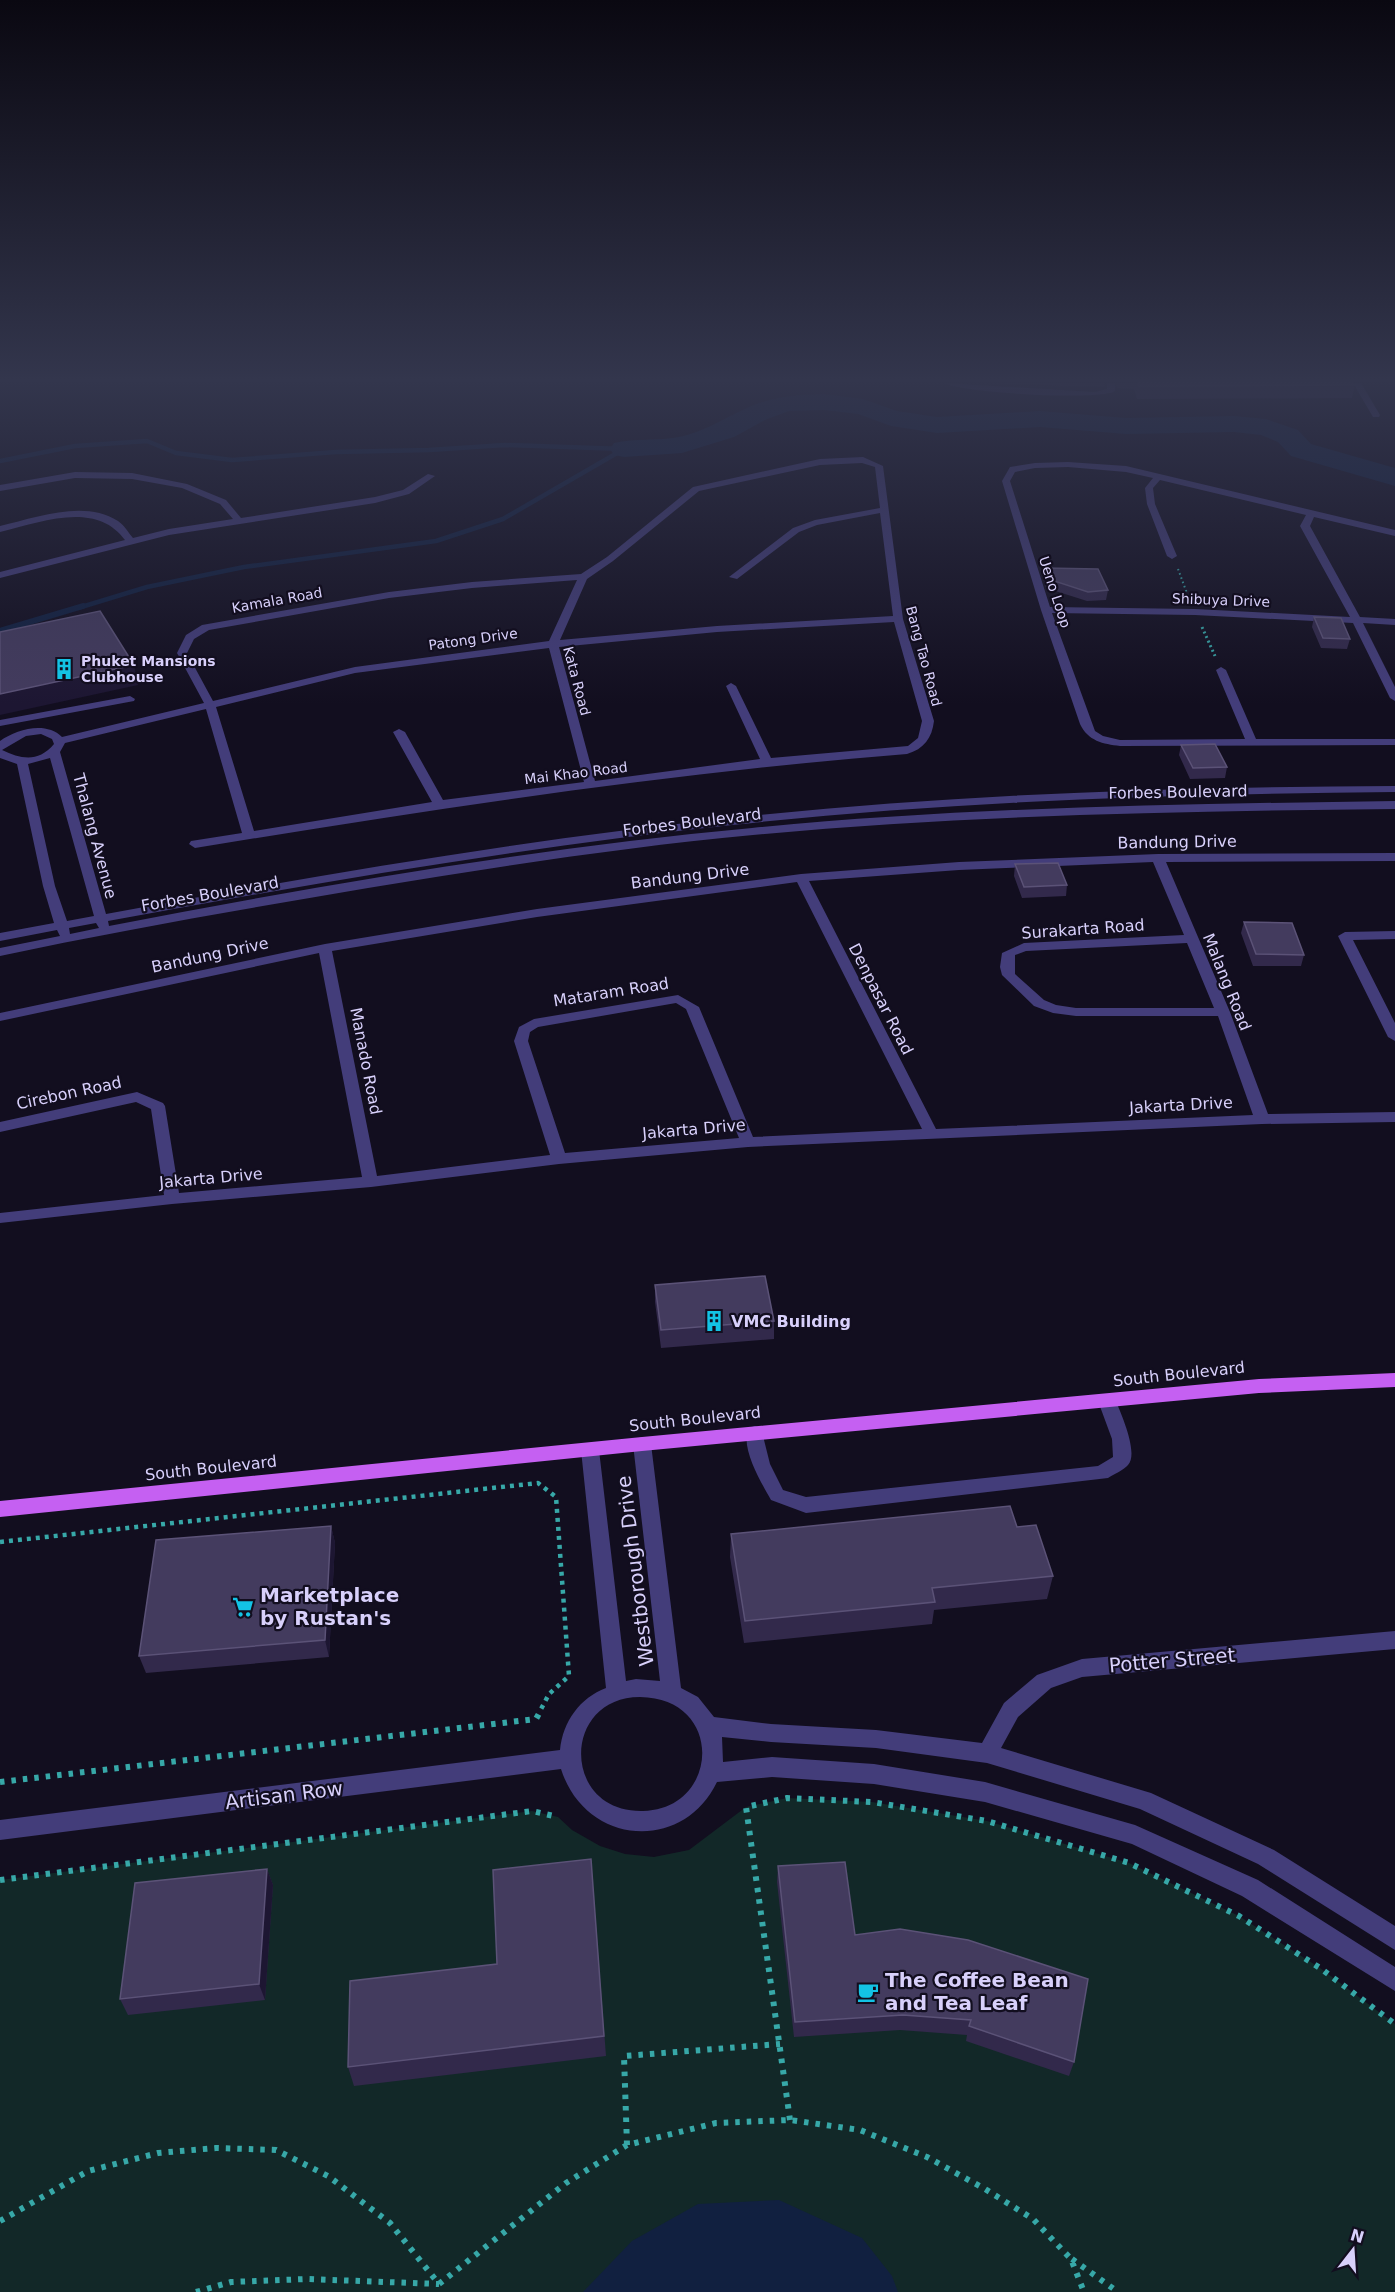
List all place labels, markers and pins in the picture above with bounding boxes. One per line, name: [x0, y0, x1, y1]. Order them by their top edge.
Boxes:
place label: Phuket Mansions Clubhouse: [81, 653, 216, 685]
building icon: Phuket Mansions Clubhouse: [52, 657, 76, 681]
building icon: VMC Building: [702, 1309, 726, 1333]
place label: VMC Building: [731, 1312, 851, 1331]
place label: Marketplace by Rustan's: [260, 1583, 399, 1630]
supermarket icon: Marketplace by Rustan's: [231, 1595, 255, 1619]
place label: The Coffee Bean and Tea Leaf: [885, 1968, 1069, 2015]
cafe icon: The Coffee Bean and Tea Leaf: [856, 1980, 880, 2004]

